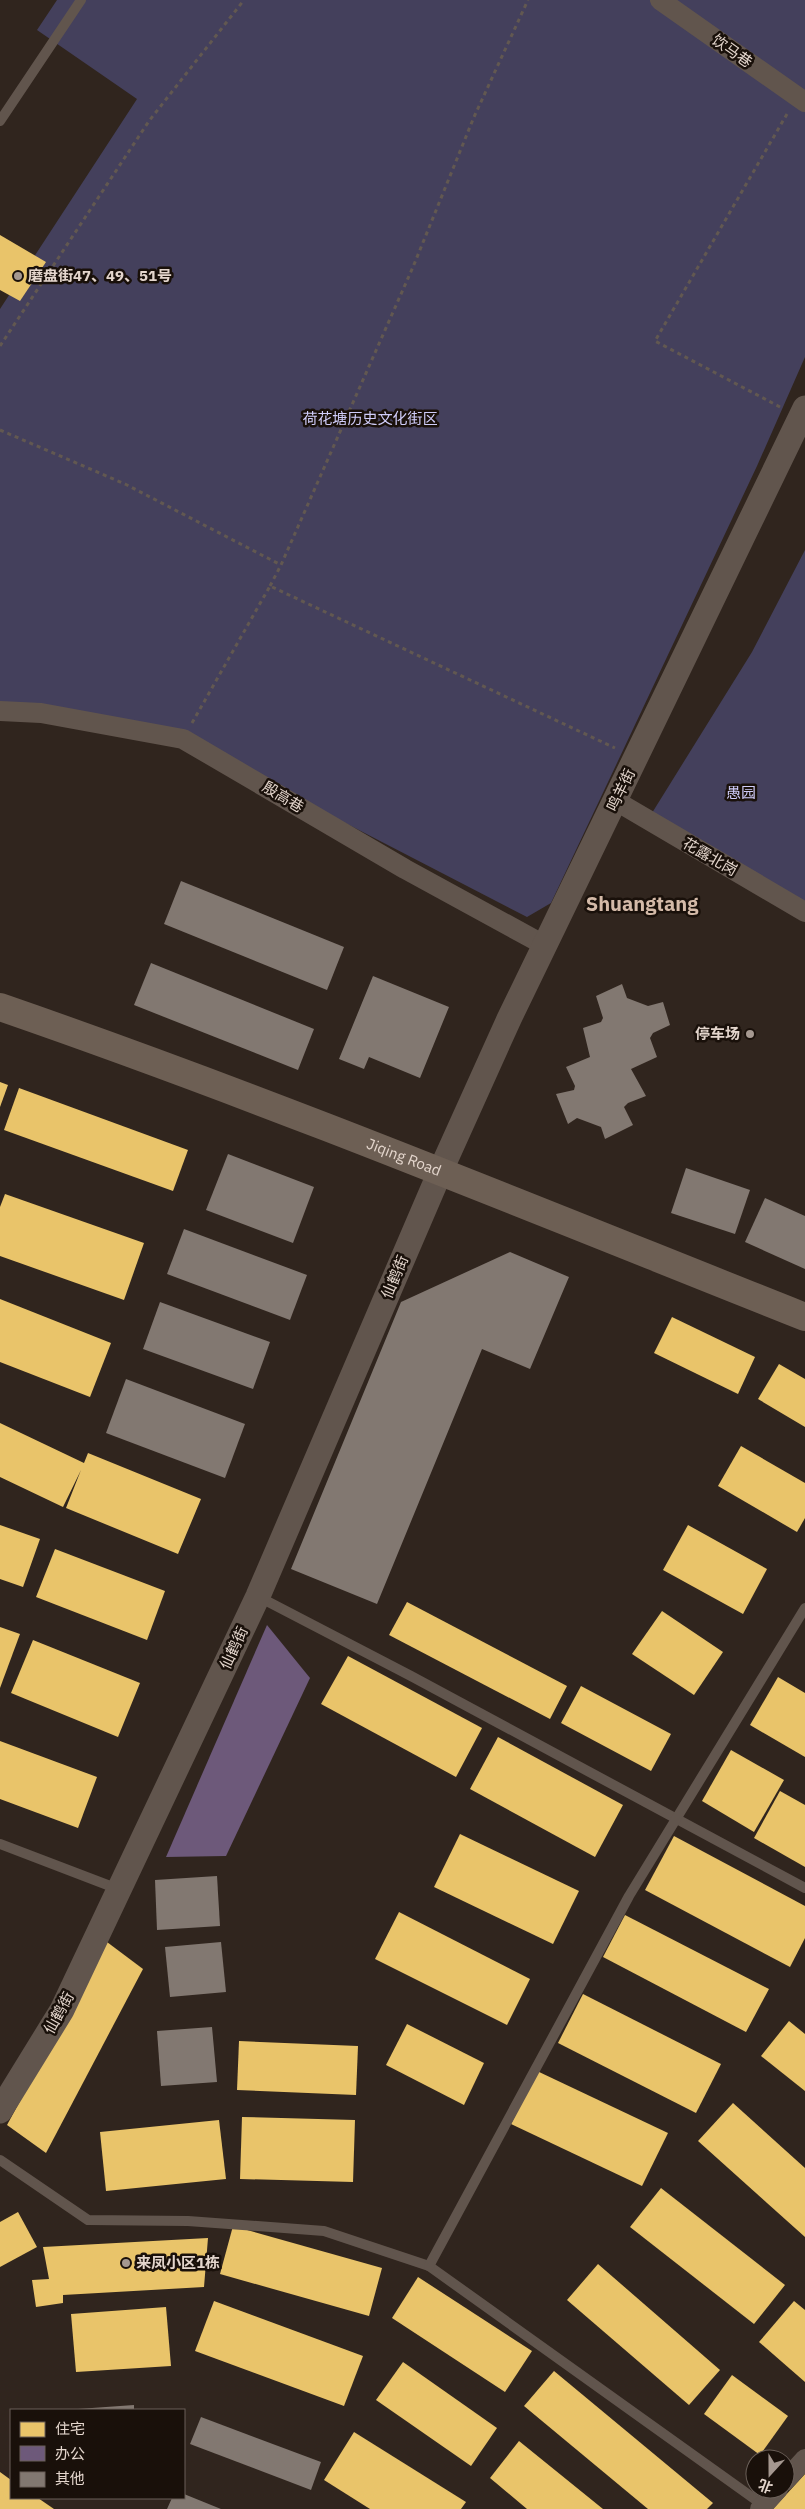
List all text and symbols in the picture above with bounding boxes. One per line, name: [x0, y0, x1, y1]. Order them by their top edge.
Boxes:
street label: 饮马巷: [708, 30, 756, 71]
place label: 磨盘街47、49、51号: [28, 266, 172, 285]
marker: 磨盘街47、49、51号: [12, 270, 24, 282]
park label: 荷花塘历史文化街区: [302, 409, 438, 428]
street label: 鸣羊街: [602, 765, 639, 814]
street label: 殷高巷: [259, 777, 307, 816]
park label: 愚园: [726, 783, 756, 802]
street label: 花露北岗: [680, 833, 741, 880]
district label: Shuangtang: [586, 890, 699, 917]
place label: 停车场: [695, 1024, 740, 1043]
marker: 停车场: [744, 1028, 756, 1040]
street label: Jiqing Road: [364, 1134, 444, 1180]
street label: 仙鹤街: [377, 1252, 412, 1301]
street label: 仙鹤街: [215, 1623, 252, 1672]
street label: 仙鹤街: [39, 1988, 78, 2037]
place label: 来凤小区1栋: [136, 2253, 220, 2272]
marker: 来凤小区1栋: [120, 2257, 132, 2269]
legend: [10, 2409, 185, 2499]
text: 住宅: [55, 2419, 85, 2438]
text: 办公: [55, 2444, 85, 2463]
north arrow: [745, 2449, 795, 2499]
text: 其他: [55, 2469, 85, 2488]
text: 北: [756, 2475, 775, 2497]

